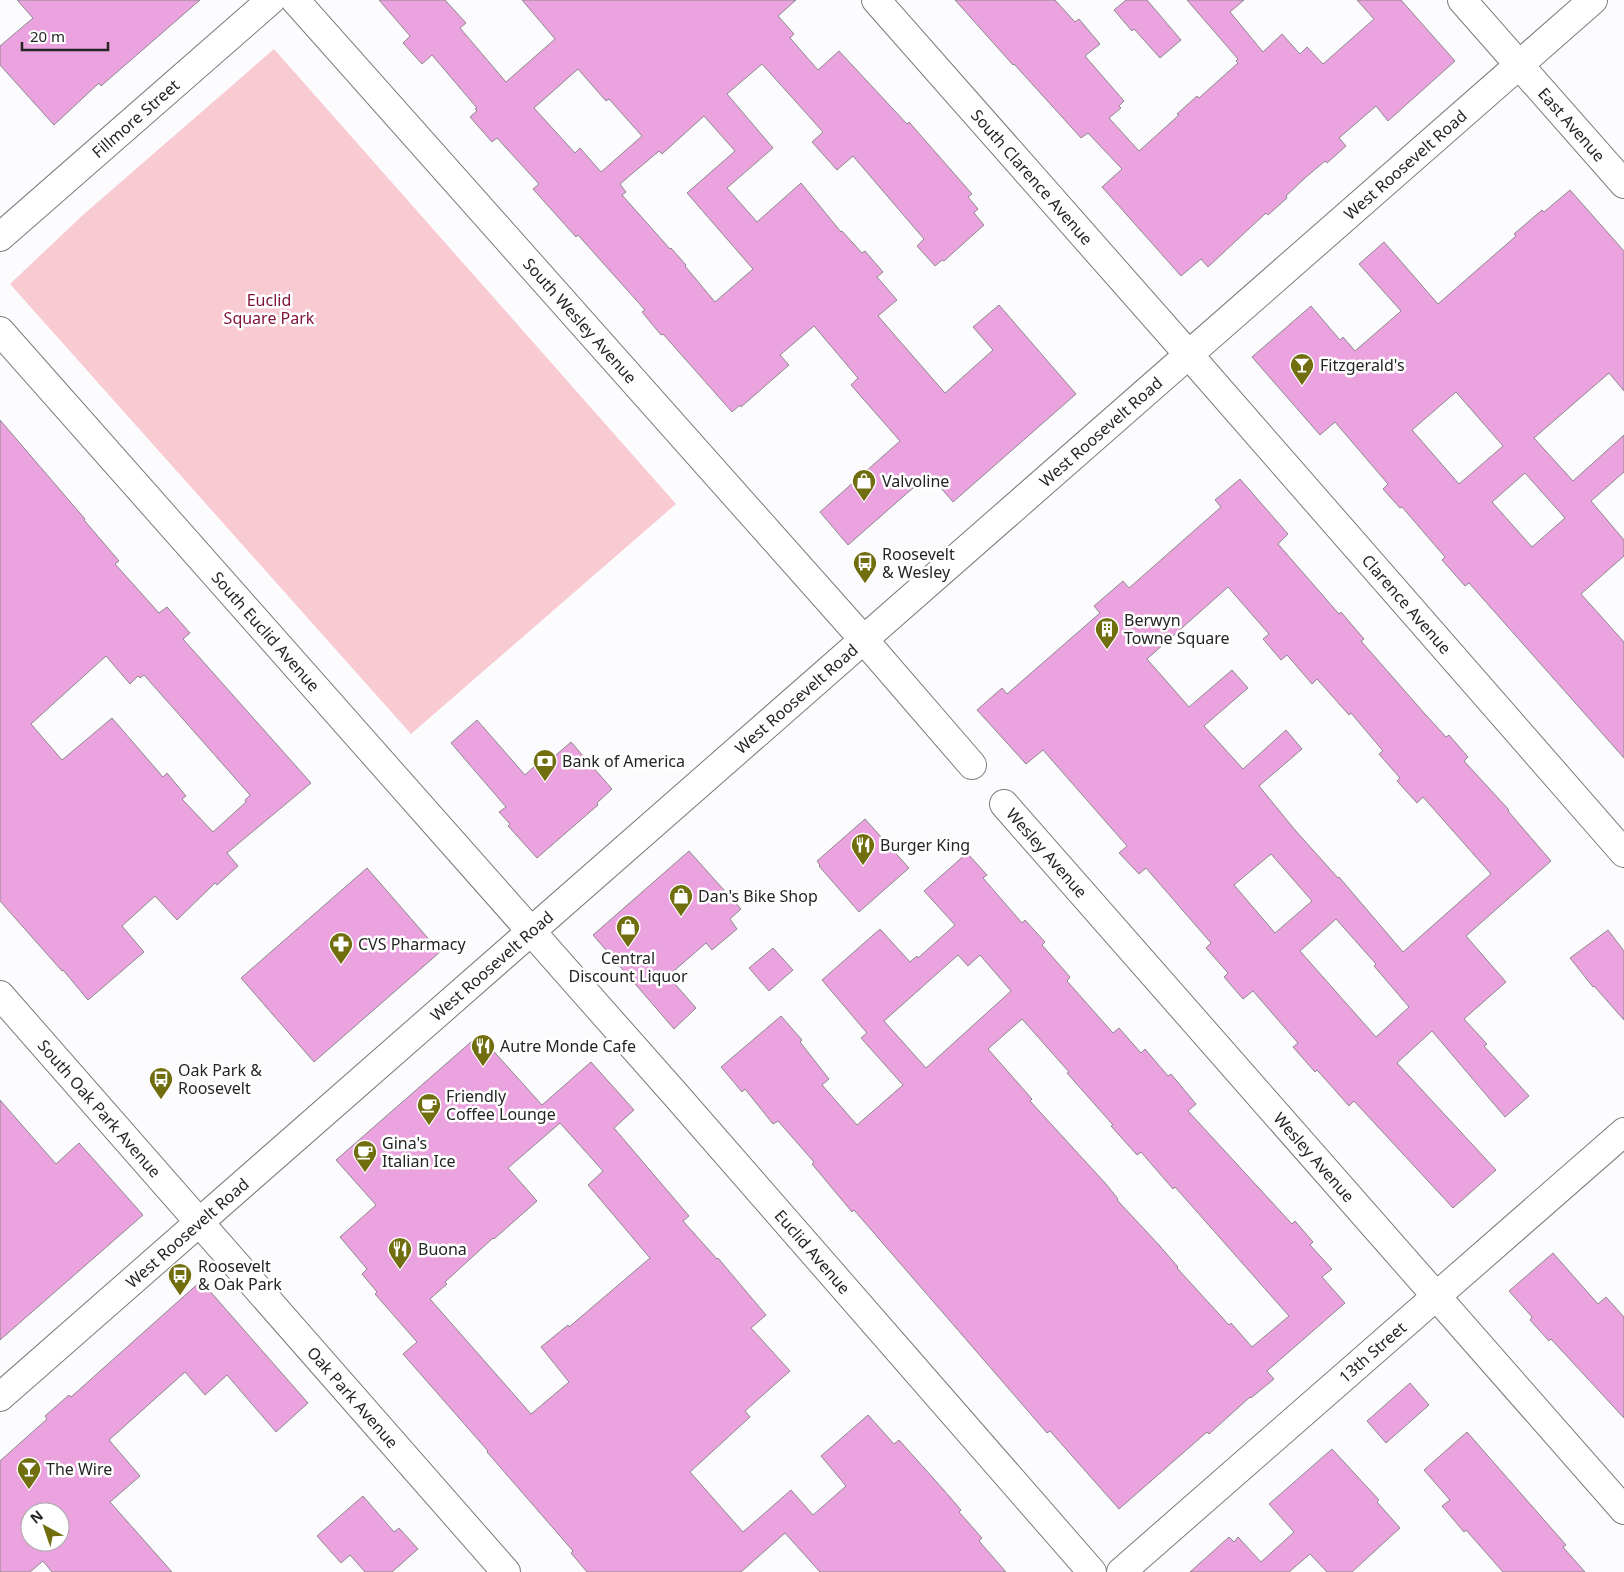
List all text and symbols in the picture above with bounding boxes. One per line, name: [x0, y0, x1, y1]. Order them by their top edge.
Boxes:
scale bar: [22, 20, 109, 52]
text: 20 m: [30, 26, 65, 46]
street label: Fillmore Street: [87, 74, 184, 163]
street label: East Avenue: [1533, 83, 1610, 166]
street label: South Clarence Avenue: [966, 105, 1098, 249]
street label: West Roosevelt Road: [1339, 105, 1471, 225]
street label: South Wesley Avenue: [518, 253, 642, 388]
park label: Euclid Square Park: [224, 289, 315, 329]
bar icon: Fitzgerald's: [1289, 352, 1315, 386]
place label: Fitzgerald's: [1320, 354, 1405, 376]
street label: West Roosevelt Road: [1035, 372, 1167, 492]
shop icon: Valvoline: [851, 468, 877, 502]
place label: Valvoline: [882, 470, 949, 492]
place label: Roosevelt & Wesley: [882, 543, 955, 583]
bus stop icon: Roosevelt & Wesley: [852, 550, 878, 584]
street label: Clarence Avenue: [1357, 550, 1456, 659]
street label: South Euclid Avenue: [207, 567, 325, 696]
place label: Berwyn Towne Square: [1124, 609, 1230, 649]
building icon: Berwyn Towne Square: [1094, 616, 1120, 650]
street label: West Roosevelt Road: [730, 639, 862, 759]
bank icon: Bank of America: [532, 748, 558, 782]
place label: Bank of America: [562, 750, 685, 772]
street label: Wesley Avenue: [1001, 803, 1092, 902]
restaurant icon: Burger King: [850, 832, 876, 866]
place label: Burger King: [880, 834, 970, 856]
shop icon: Dan's Bike Shop: [668, 883, 694, 917]
place label: Dan's Bike Shop: [698, 885, 818, 907]
street label: West Roosevelt Road: [426, 906, 558, 1026]
shop icon: Central Discount Liquor: [615, 914, 641, 948]
pharmacy icon: CVS Pharmacy: [328, 931, 354, 965]
place label: CVS Pharmacy: [358, 933, 466, 955]
place label: Central Discount Liquor: [568, 947, 688, 987]
restaurant icon: Autre Monde Cafe: [470, 1033, 496, 1067]
street label: South Oak Park Avenue: [33, 1035, 166, 1182]
place label: Autre Monde Cafe: [500, 1035, 636, 1057]
place label: Oak Park & Roosevelt: [178, 1059, 262, 1099]
bus stop icon: Oak Park & Roosevelt: [148, 1066, 174, 1100]
place label: Friendly Coffee Lounge: [446, 1085, 556, 1125]
cafe icon: Friendly Coffee Lounge: [416, 1092, 442, 1126]
street label: Wesley Avenue: [1269, 1108, 1360, 1207]
place label: Gina's Italian Ice: [382, 1132, 456, 1172]
cafe icon: Gina's Italian Ice: [352, 1139, 378, 1173]
street label: West Roosevelt Road: [121, 1173, 253, 1293]
street label: Euclid Avenue: [770, 1205, 855, 1298]
restaurant icon: Buona: [387, 1236, 413, 1270]
place label: Buona: [418, 1238, 467, 1260]
place label: Roosevelt & Oak Park: [198, 1255, 282, 1295]
bus stop icon: Roosevelt & Oak Park: [167, 1262, 193, 1296]
street label: 13th Street: [1334, 1316, 1411, 1388]
street label: Oak Park Avenue: [302, 1342, 403, 1453]
bar icon: The Wire: [16, 1456, 42, 1490]
place label: The Wire: [46, 1458, 112, 1480]
north arrow: [20, 1502, 70, 1552]
text: N: [26, 1506, 47, 1528]

